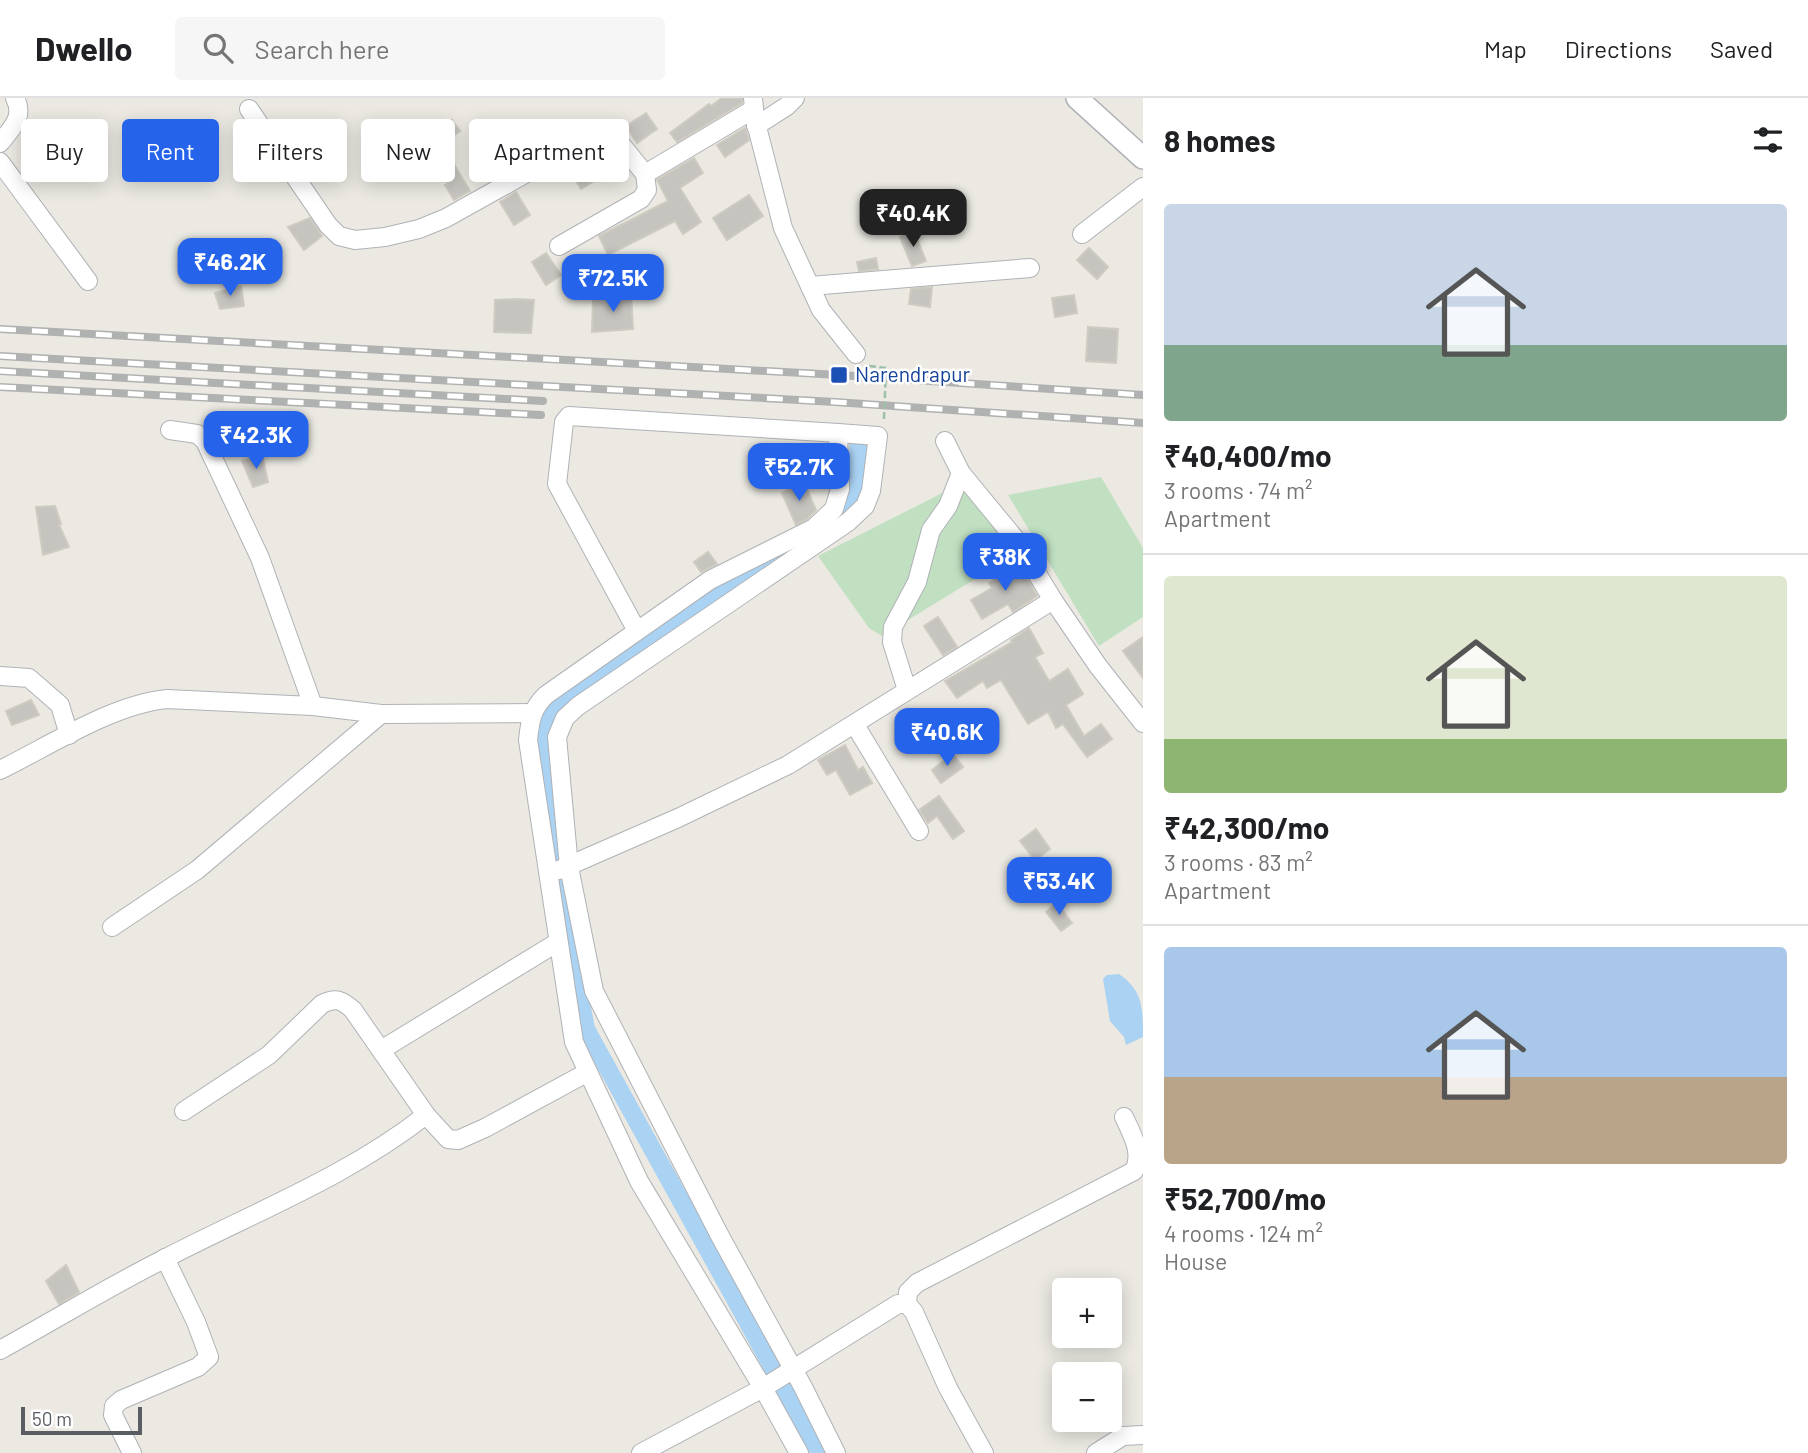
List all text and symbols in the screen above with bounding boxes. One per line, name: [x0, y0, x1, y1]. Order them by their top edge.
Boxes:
search box: [175, 17, 665, 80]
text: Dwello: [35, 28, 133, 68]
icon: search: [199, 29, 237, 67]
text: Search here: [255, 33, 390, 64]
text: Map: [1484, 34, 1527, 63]
text: Directions: [1565, 34, 1672, 63]
text: Saved: [1710, 34, 1773, 63]
chip: Buy: [21, 119, 108, 182]
chip: Rent: [122, 119, 219, 182]
chip: Filters: [233, 119, 347, 182]
chip: New: [361, 119, 455, 182]
chip: Apartment: [469, 119, 629, 182]
icon: filters: [1749, 121, 1787, 159]
text: 8 homes: [1164, 122, 1275, 158]
pin: ₹40.4K: [856, 190, 970, 249]
text: ₹40.4K: [876, 198, 950, 226]
pin: ₹46.2K: [173, 238, 287, 298]
text: ₹46.2K: [194, 247, 266, 275]
icon: home: [1413, 249, 1539, 375]
pin: ₹72.5K: [556, 254, 670, 314]
text: ₹72.5K: [578, 263, 648, 291]
place label: Narendrapur: [855, 361, 970, 386]
marker: Narendrapur: [829, 365, 849, 385]
pin: ₹42.3K: [199, 412, 313, 471]
text: ₹42.3K: [220, 420, 292, 448]
text: ₹40,400/mo: [1164, 437, 1332, 473]
pin: ₹52.7K: [742, 444, 856, 503]
text: ₹52.7K: [764, 452, 834, 480]
text: 3 rooms · 74 m²: [1164, 476, 1313, 504]
text: Apartment: [1164, 504, 1271, 532]
pin: ₹38K: [964, 533, 1046, 593]
text: ₹38K: [979, 542, 1031, 570]
icon: home: [1413, 621, 1539, 747]
pin: ₹40.6K: [890, 708, 1004, 768]
text: ₹40.6K: [910, 717, 984, 745]
text: ₹42,300/mo: [1164, 809, 1329, 845]
text: 3 rooms · 83 m²: [1164, 848, 1313, 876]
pin: ₹53.4K: [1002, 858, 1116, 917]
text: ₹53.4K: [1023, 866, 1095, 894]
text: Apartment: [1164, 876, 1271, 904]
icon: home: [1413, 992, 1539, 1118]
text: ₹52,700/mo: [1164, 1180, 1326, 1216]
text: 4 rooms · 124 m²: [1164, 1219, 1323, 1247]
text: House: [1164, 1247, 1227, 1275]
map controls: [1052, 1278, 1122, 1432]
button: +: [1052, 1278, 1122, 1348]
button: −: [1052, 1362, 1122, 1432]
scale bar: [21, 1404, 142, 1436]
text: 50 m: [32, 1407, 72, 1430]

